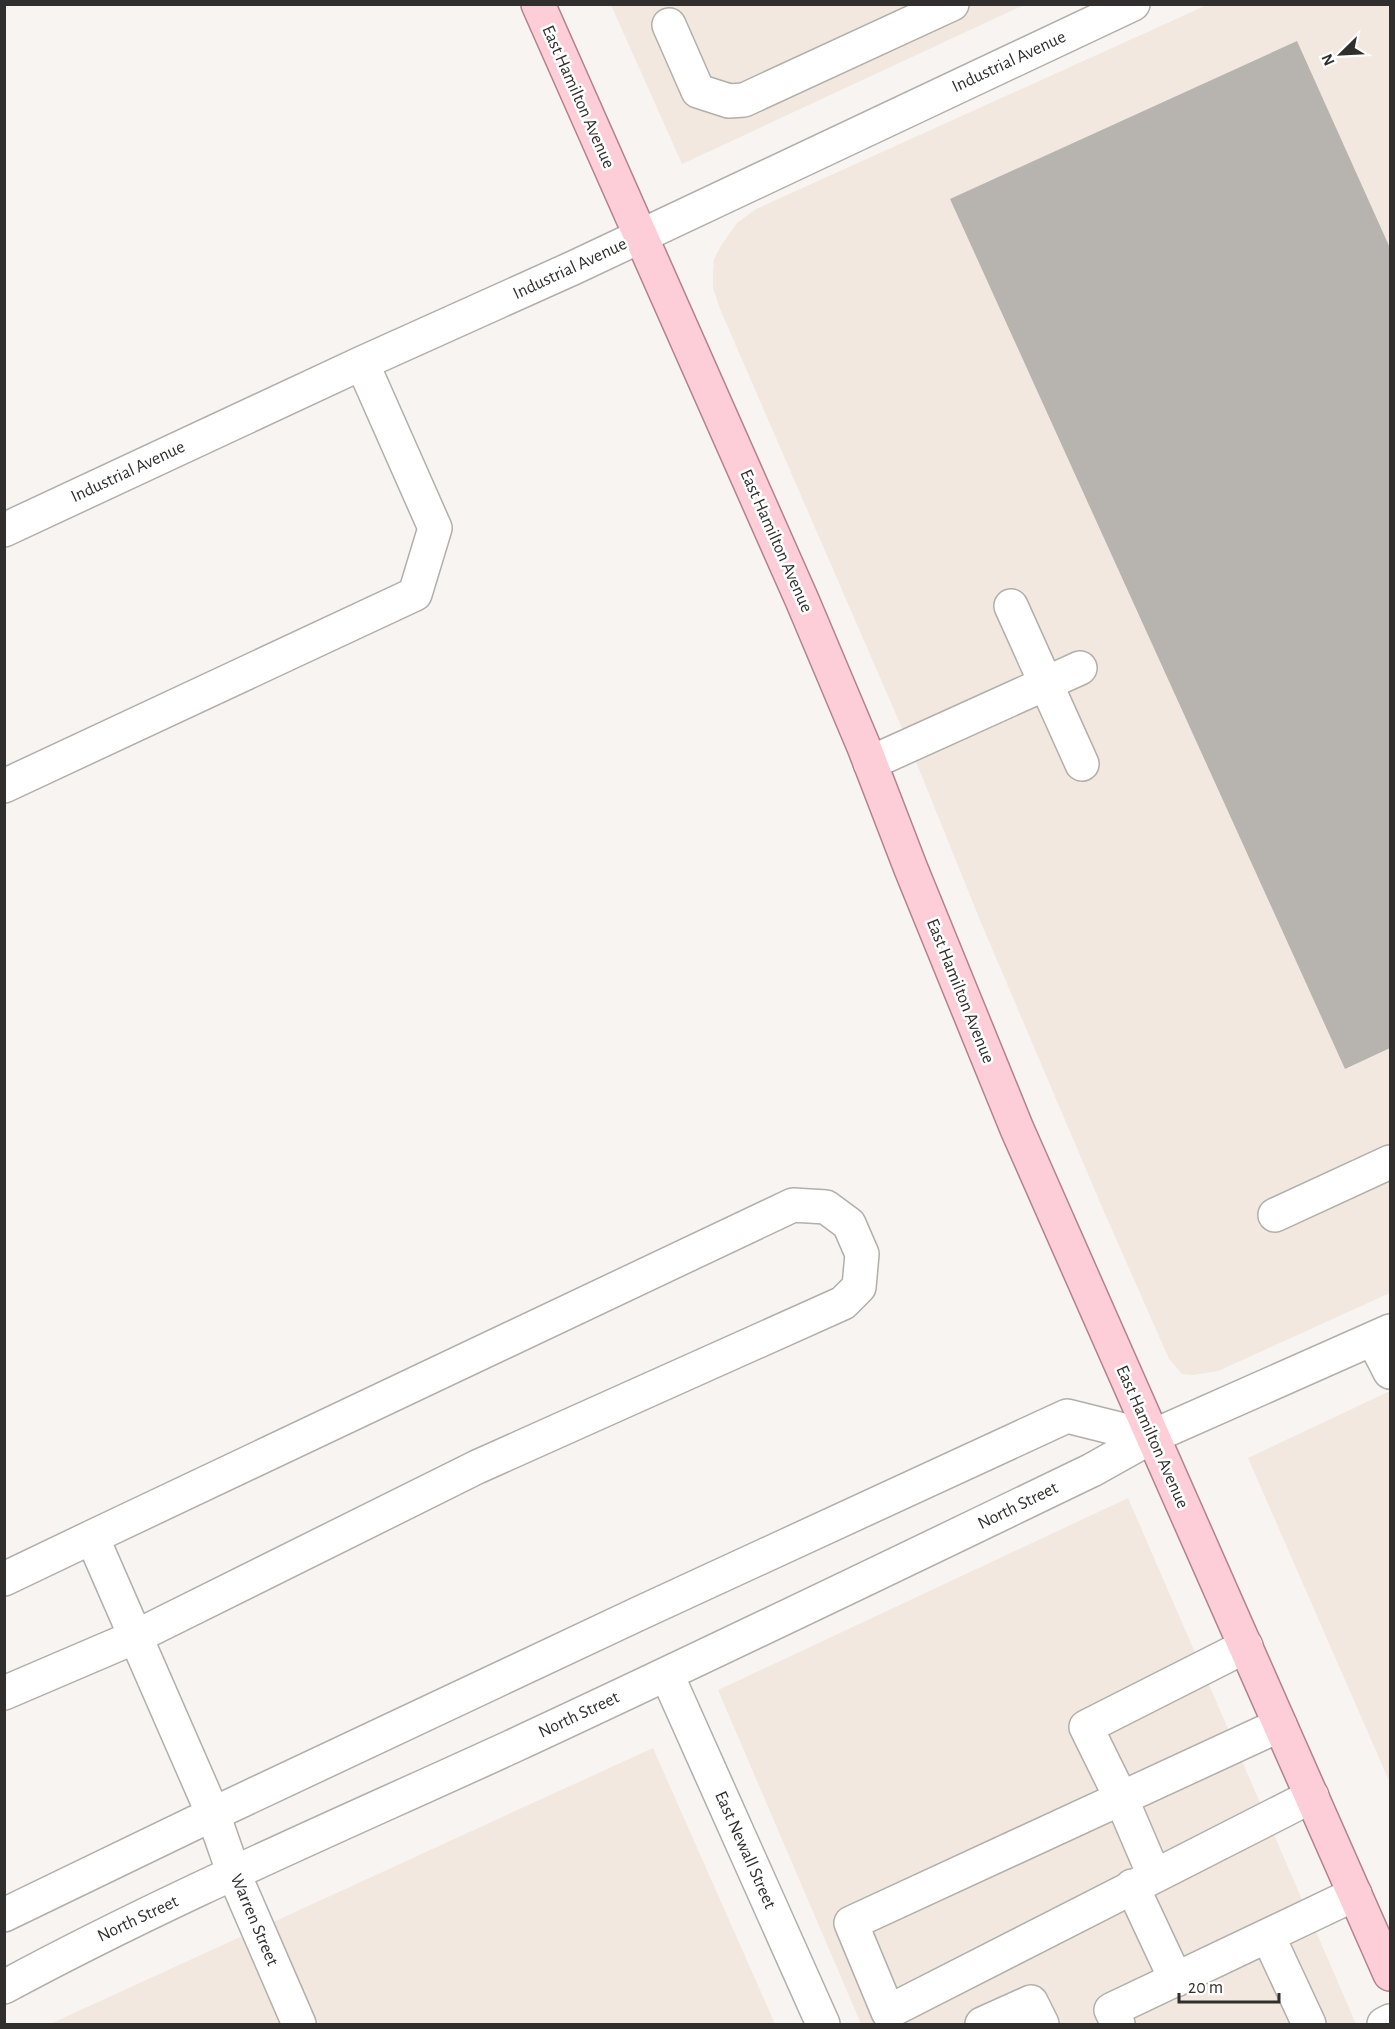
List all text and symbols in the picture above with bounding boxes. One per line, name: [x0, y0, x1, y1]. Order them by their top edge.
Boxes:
street label: East Hamilton Avenue: [538, 23, 618, 171]
north arrow: [1311, 24, 1371, 84]
street label: Industrial Avenue: [949, 28, 1069, 96]
text: N: [1319, 51, 1338, 68]
street label: Industrial Avenue: [510, 235, 630, 303]
street label: Industrial Avenue: [68, 438, 188, 506]
street label: East Hamilton Avenue: [736, 467, 816, 615]
street label: East Hamilton Avenue: [923, 916, 997, 1066]
street label: East Hamilton Avenue: [1112, 1363, 1192, 1511]
street label: North Street: [975, 1479, 1061, 1533]
street label: North Street: [536, 1688, 622, 1742]
street label: East Newall Street: [711, 1788, 779, 1912]
street label: Warren Street: [227, 1871, 281, 1969]
street label: North Street: [95, 1892, 181, 1946]
scale bar: [1179, 1966, 1280, 2004]
text: 20 m: [1188, 1979, 1223, 1997]

